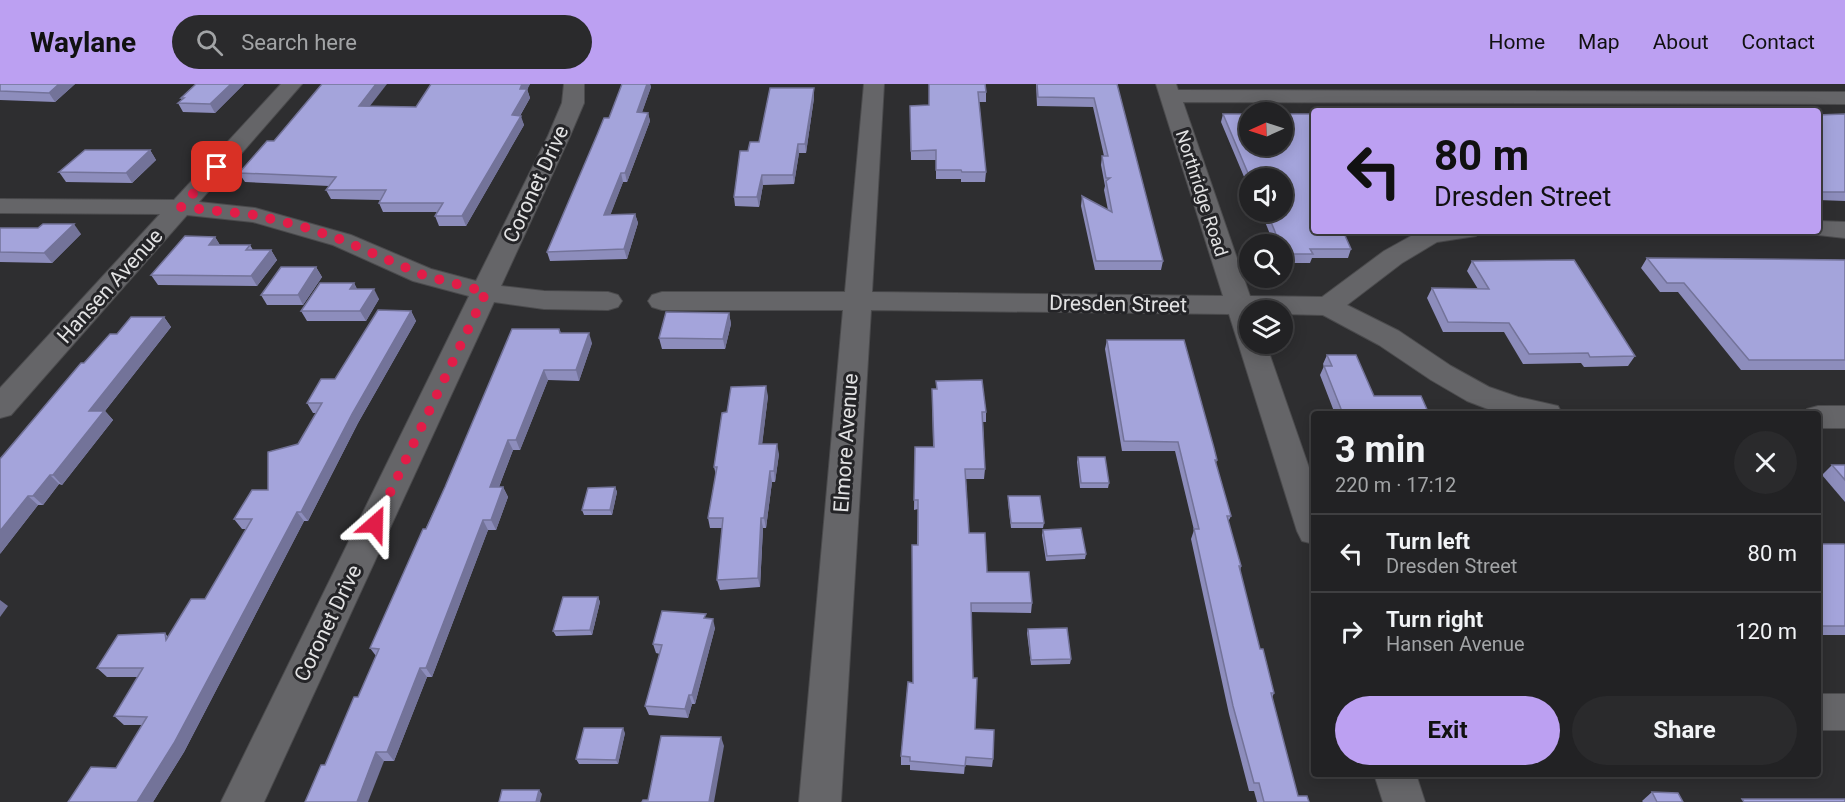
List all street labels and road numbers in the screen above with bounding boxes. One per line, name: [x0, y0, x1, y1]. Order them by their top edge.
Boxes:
street label: Coronet Drive: [498, 122, 574, 246]
street label: Northridge Road: [1172, 127, 1232, 259]
street label: Hansen Avenue: [52, 224, 168, 348]
street label: Dresden Street: [1049, 291, 1187, 317]
street label: Elmore Avenue: [829, 373, 863, 513]
street label: Coronet Drive: [289, 561, 367, 685]

